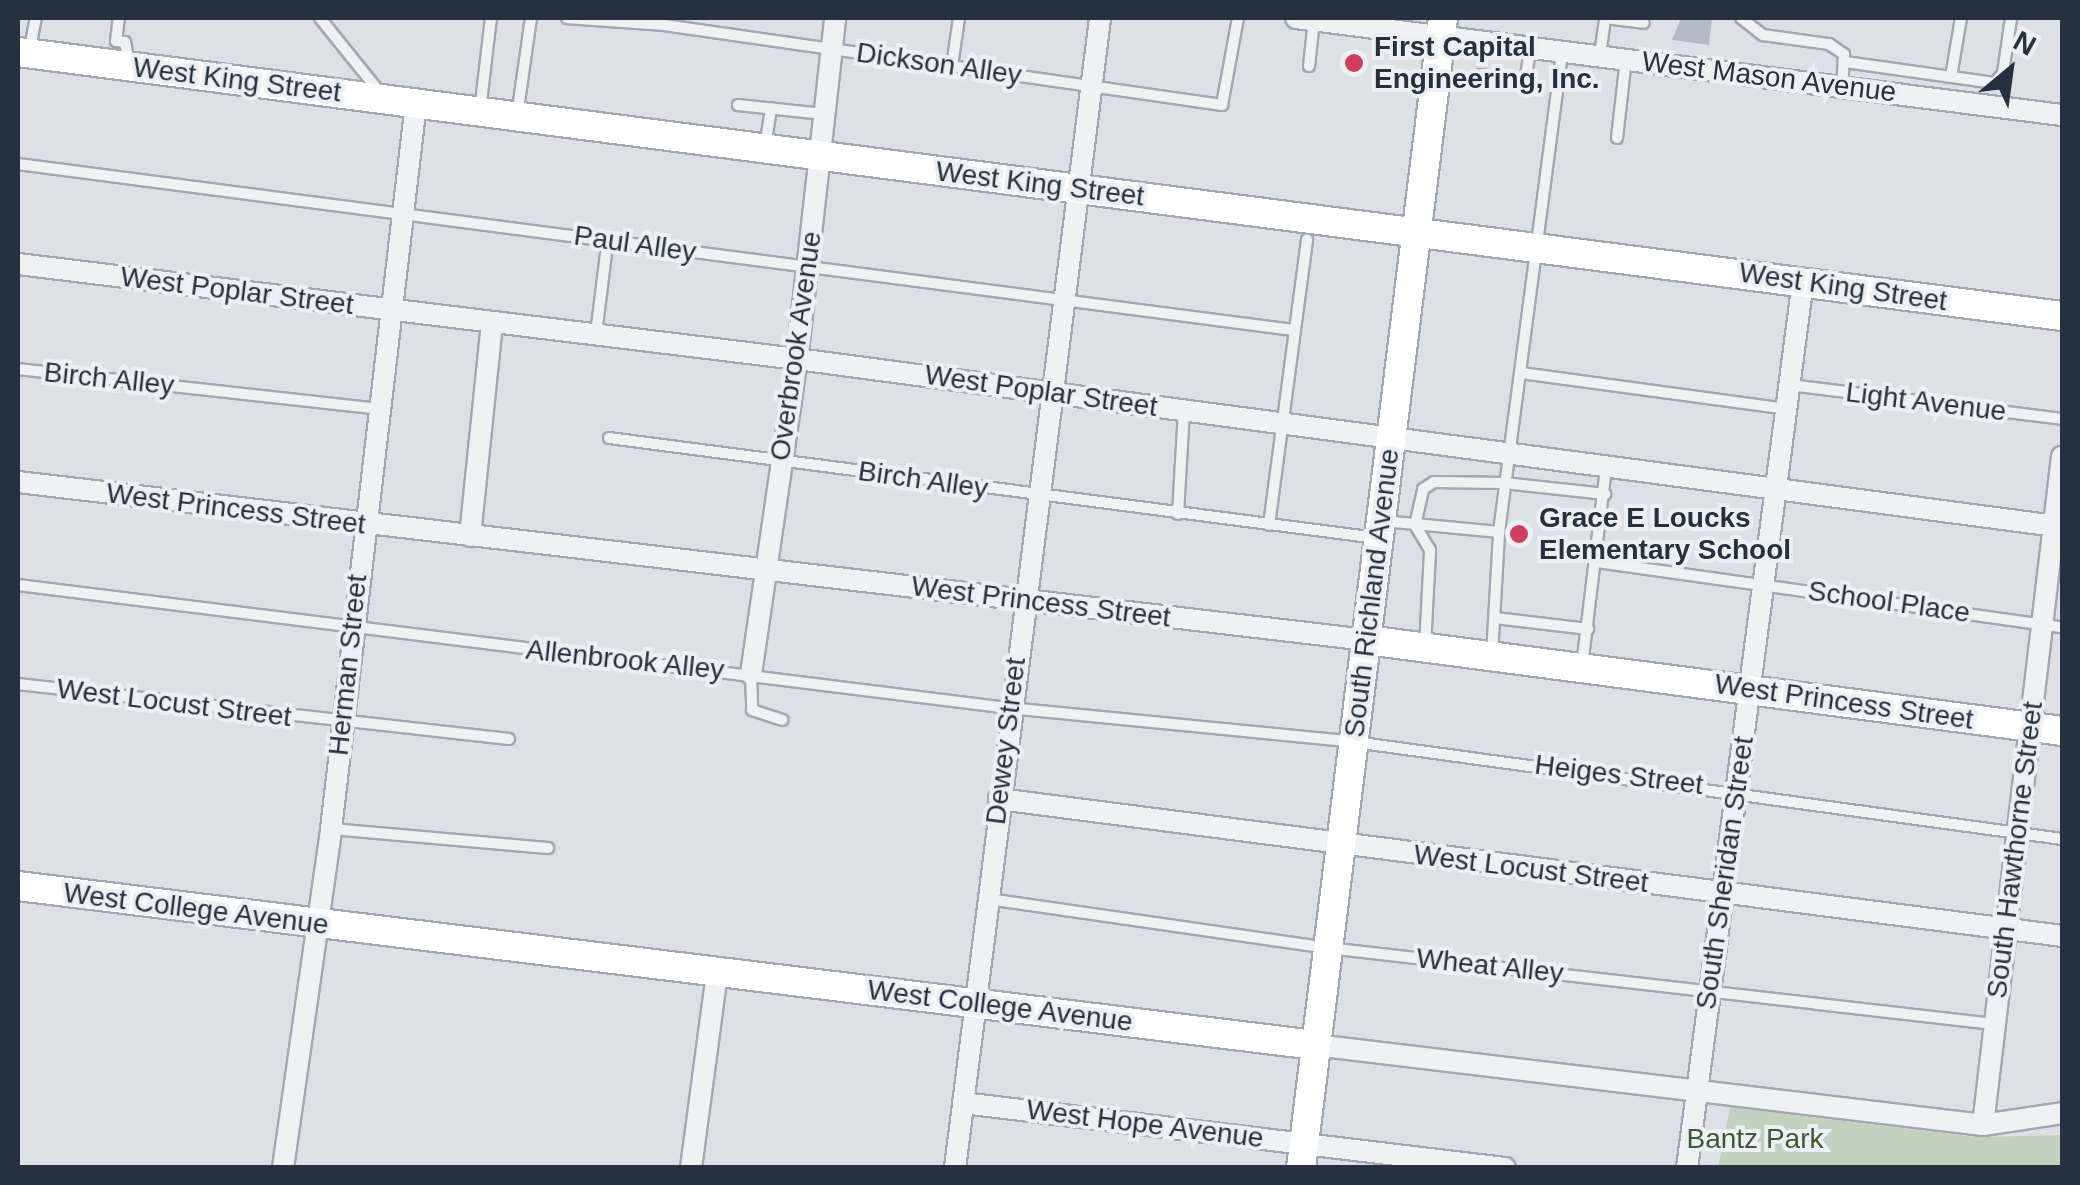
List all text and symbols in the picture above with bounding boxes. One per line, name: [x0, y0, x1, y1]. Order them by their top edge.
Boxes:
north arrow: [1960, 20, 2060, 120]
text: N: [2008, 25, 2041, 62]
place label: First Capital Engineering, Inc.: [1374, 30, 1600, 96]
street label: Dickson Alley: [853, 36, 1025, 92]
street label: West Mason Avenue: [1639, 45, 1899, 109]
street label: West King Street: [131, 51, 343, 109]
marker: First Capital Engineering, Inc.: [1343, 52, 1365, 74]
street label: West King Street: [934, 155, 1146, 213]
street label: Paul Alley: [571, 219, 699, 269]
street label: Overbrook Avenue: [763, 228, 829, 464]
street label: West King Street: [1737, 256, 1949, 318]
street label: West Poplar Street: [119, 260, 355, 322]
street label: Birch Alley: [41, 355, 177, 403]
street label: West Poplar Street: [923, 358, 1159, 424]
street label: Light Avenue: [1843, 375, 2009, 429]
street label: South Richland Avenue: [1338, 446, 1406, 740]
street label: Birch Alley: [855, 454, 991, 506]
street label: West Princess Street: [104, 476, 368, 542]
place label: Grace E Loucks Elementary School: [1539, 501, 1791, 567]
marker: Grace E Loucks Elementary School: [1508, 523, 1530, 545]
street label: West Princess Street: [909, 569, 1173, 635]
street label: Herman Street: [322, 573, 374, 757]
street label: School Place: [1806, 574, 1972, 630]
street label: Allenbrook Alley: [523, 633, 727, 687]
street label: Dewey Street: [979, 656, 1033, 826]
street label: West Princess Street: [1712, 667, 1976, 737]
street label: West Locust Street: [55, 672, 293, 734]
street label: South Hawthorne Street: [1980, 700, 2050, 1000]
street label: South Sheridan Street: [1689, 734, 1761, 1012]
street label: Heiges Street: [1533, 748, 1705, 802]
street label: West Locust Street: [1412, 838, 1650, 900]
street label: West College Avenue: [61, 876, 331, 942]
street label: Wheat Alley: [1414, 941, 1566, 991]
street label: West College Avenue: [865, 973, 1135, 1039]
street label: West Hope Avenue: [1024, 1093, 1266, 1155]
park label: Bantz Park: [1687, 1122, 1823, 1156]

